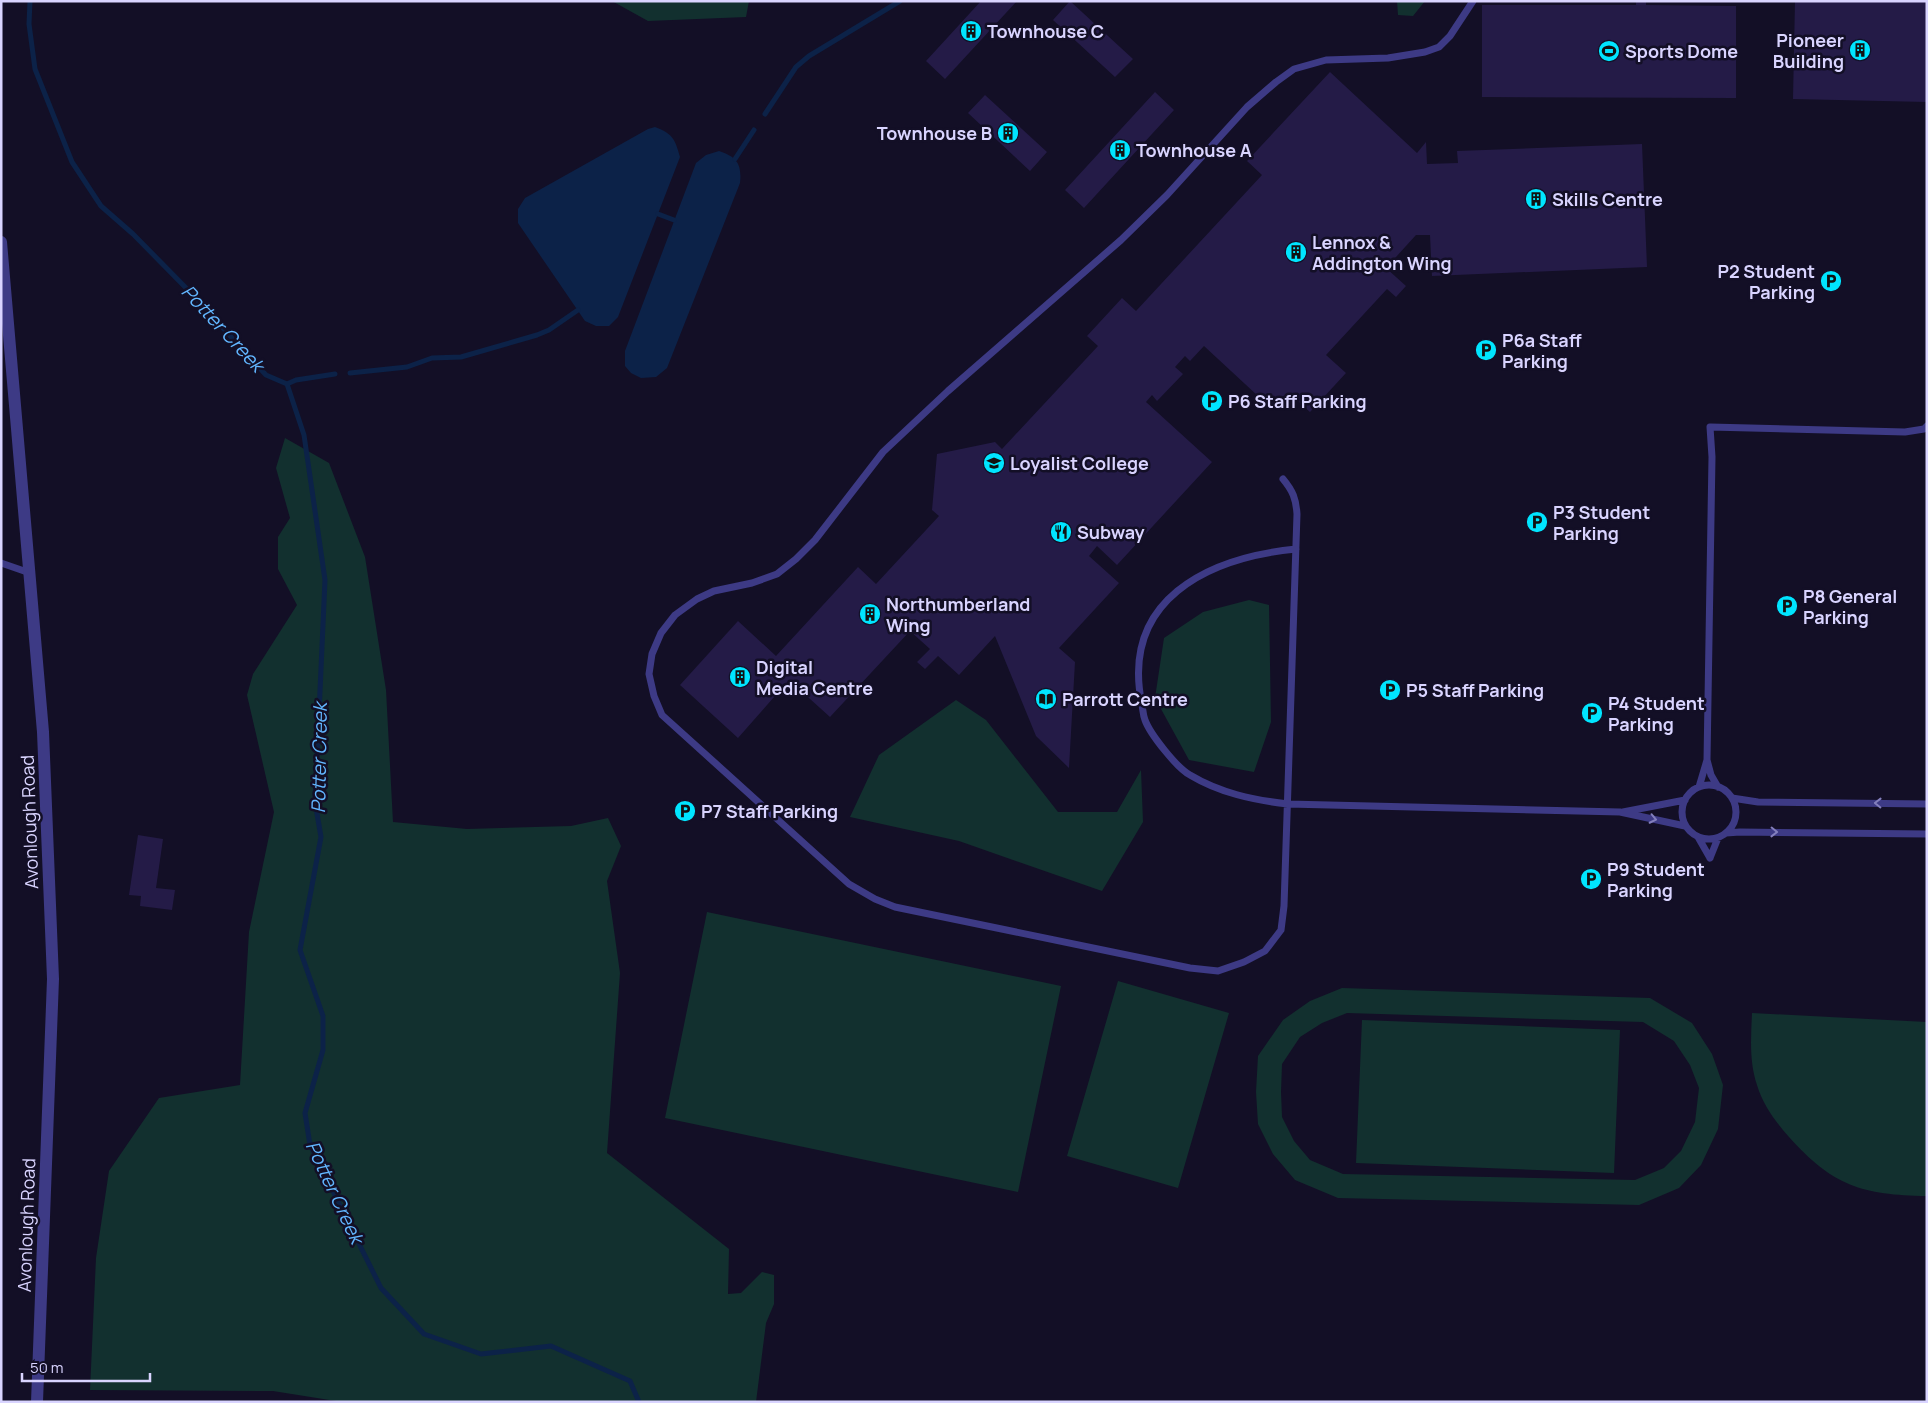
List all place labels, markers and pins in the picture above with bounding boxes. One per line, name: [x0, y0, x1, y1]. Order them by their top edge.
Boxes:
building icon: Townhouse C: [959, 19, 983, 43]
place label: Townhouse C: [987, 19, 1104, 43]
place label: Pioneer Building: [1773, 28, 1844, 73]
building icon: Pioneer Building: [1848, 38, 1872, 62]
sports icon: Sports Dome: [1597, 39, 1621, 63]
place label: Sports Dome: [1625, 39, 1738, 63]
place label: Townhouse B: [877, 121, 992, 145]
building icon: Townhouse B: [996, 121, 1020, 145]
building icon: Townhouse A: [1108, 138, 1132, 162]
place label: Townhouse A: [1136, 138, 1252, 162]
building icon: Skills Centre: [1524, 187, 1548, 211]
place label: Skills Centre: [1552, 187, 1663, 211]
place label: Lennox & Addington Wing: [1312, 230, 1452, 275]
building icon: Lennox & Addington Wing: [1284, 240, 1308, 264]
place label: P2 Student Parking: [1718, 259, 1815, 304]
parking icon: P2 Student Parking: [1819, 269, 1843, 293]
place label: P6a Staff Parking: [1502, 328, 1582, 373]
parking icon: P6a Staff Parking: [1474, 338, 1498, 362]
parking icon: P6 Staff Parking: [1200, 389, 1224, 413]
place label: P6 Staff Parking: [1228, 389, 1367, 413]
school or university icon: Loyalist College: [982, 451, 1006, 475]
place label: Loyalist College: [1010, 451, 1149, 475]
place label: P3 Student Parking: [1553, 500, 1650, 545]
parking icon: P3 Student Parking: [1525, 510, 1549, 534]
restaurant icon: Subway: [1049, 520, 1073, 544]
place label: Subway: [1077, 520, 1145, 544]
place label: P8 General Parking: [1803, 584, 1897, 629]
place label: Northumberland Wing: [886, 592, 1030, 637]
parking icon: P8 General Parking: [1775, 594, 1799, 618]
building icon: Northumberland Wing: [858, 602, 882, 626]
place label: Digital Media Centre: [756, 655, 873, 700]
building icon: Digital Media Centre: [728, 665, 752, 689]
parking icon: P5 Staff Parking: [1378, 678, 1402, 702]
place label: P5 Staff Parking: [1406, 678, 1544, 702]
library icon: Parrott Centre: [1034, 687, 1058, 711]
place label: Parrott Centre: [1062, 687, 1188, 711]
place label: P4 Student Parking: [1608, 691, 1705, 736]
parking icon: P4 Student Parking: [1580, 701, 1604, 725]
parking icon: P7 Staff Parking: [673, 799, 697, 823]
place label: P7 Staff Parking: [701, 799, 838, 823]
place label: P9 Student Parking: [1607, 857, 1705, 902]
parking icon: P9 Student Parking: [1579, 867, 1603, 891]

